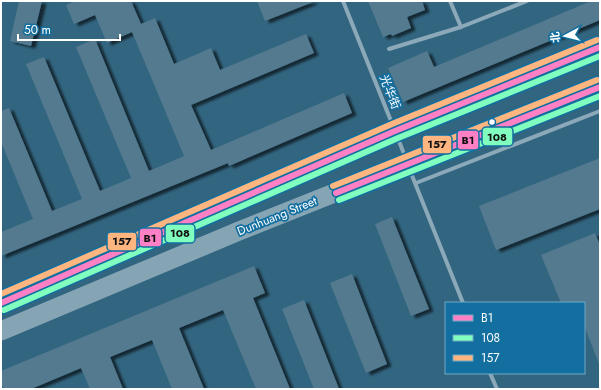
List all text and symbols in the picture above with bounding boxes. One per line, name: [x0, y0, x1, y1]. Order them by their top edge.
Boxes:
scale bar: [18, 16, 120, 42]
north arrow: [545, 16, 585, 56]
text: 50 m: [24, 21, 51, 39]
text: 北: [546, 31, 564, 44]
street label: 光华街: [375, 72, 405, 112]
unlabelled marker: [487, 117, 497, 127]
line badge: 108: [482, 127, 513, 146]
text: 108: [487, 129, 507, 145]
line badge: B1: [457, 130, 479, 150]
text: B1: [462, 132, 474, 148]
line badge: 157: [422, 135, 452, 154]
text: 157: [427, 136, 447, 152]
street label: Dunhuang Street: [234, 192, 320, 240]
line badge: 108: [165, 224, 195, 243]
text: 108: [170, 225, 190, 241]
line badge: B1: [139, 228, 162, 247]
text: B1: [144, 230, 156, 246]
line badge: 157: [107, 232, 137, 251]
text: 157: [112, 233, 132, 249]
legend: [445, 302, 585, 374]
text: B1: [481, 309, 493, 327]
text: 108: [481, 329, 500, 347]
text: 157: [481, 349, 500, 367]

